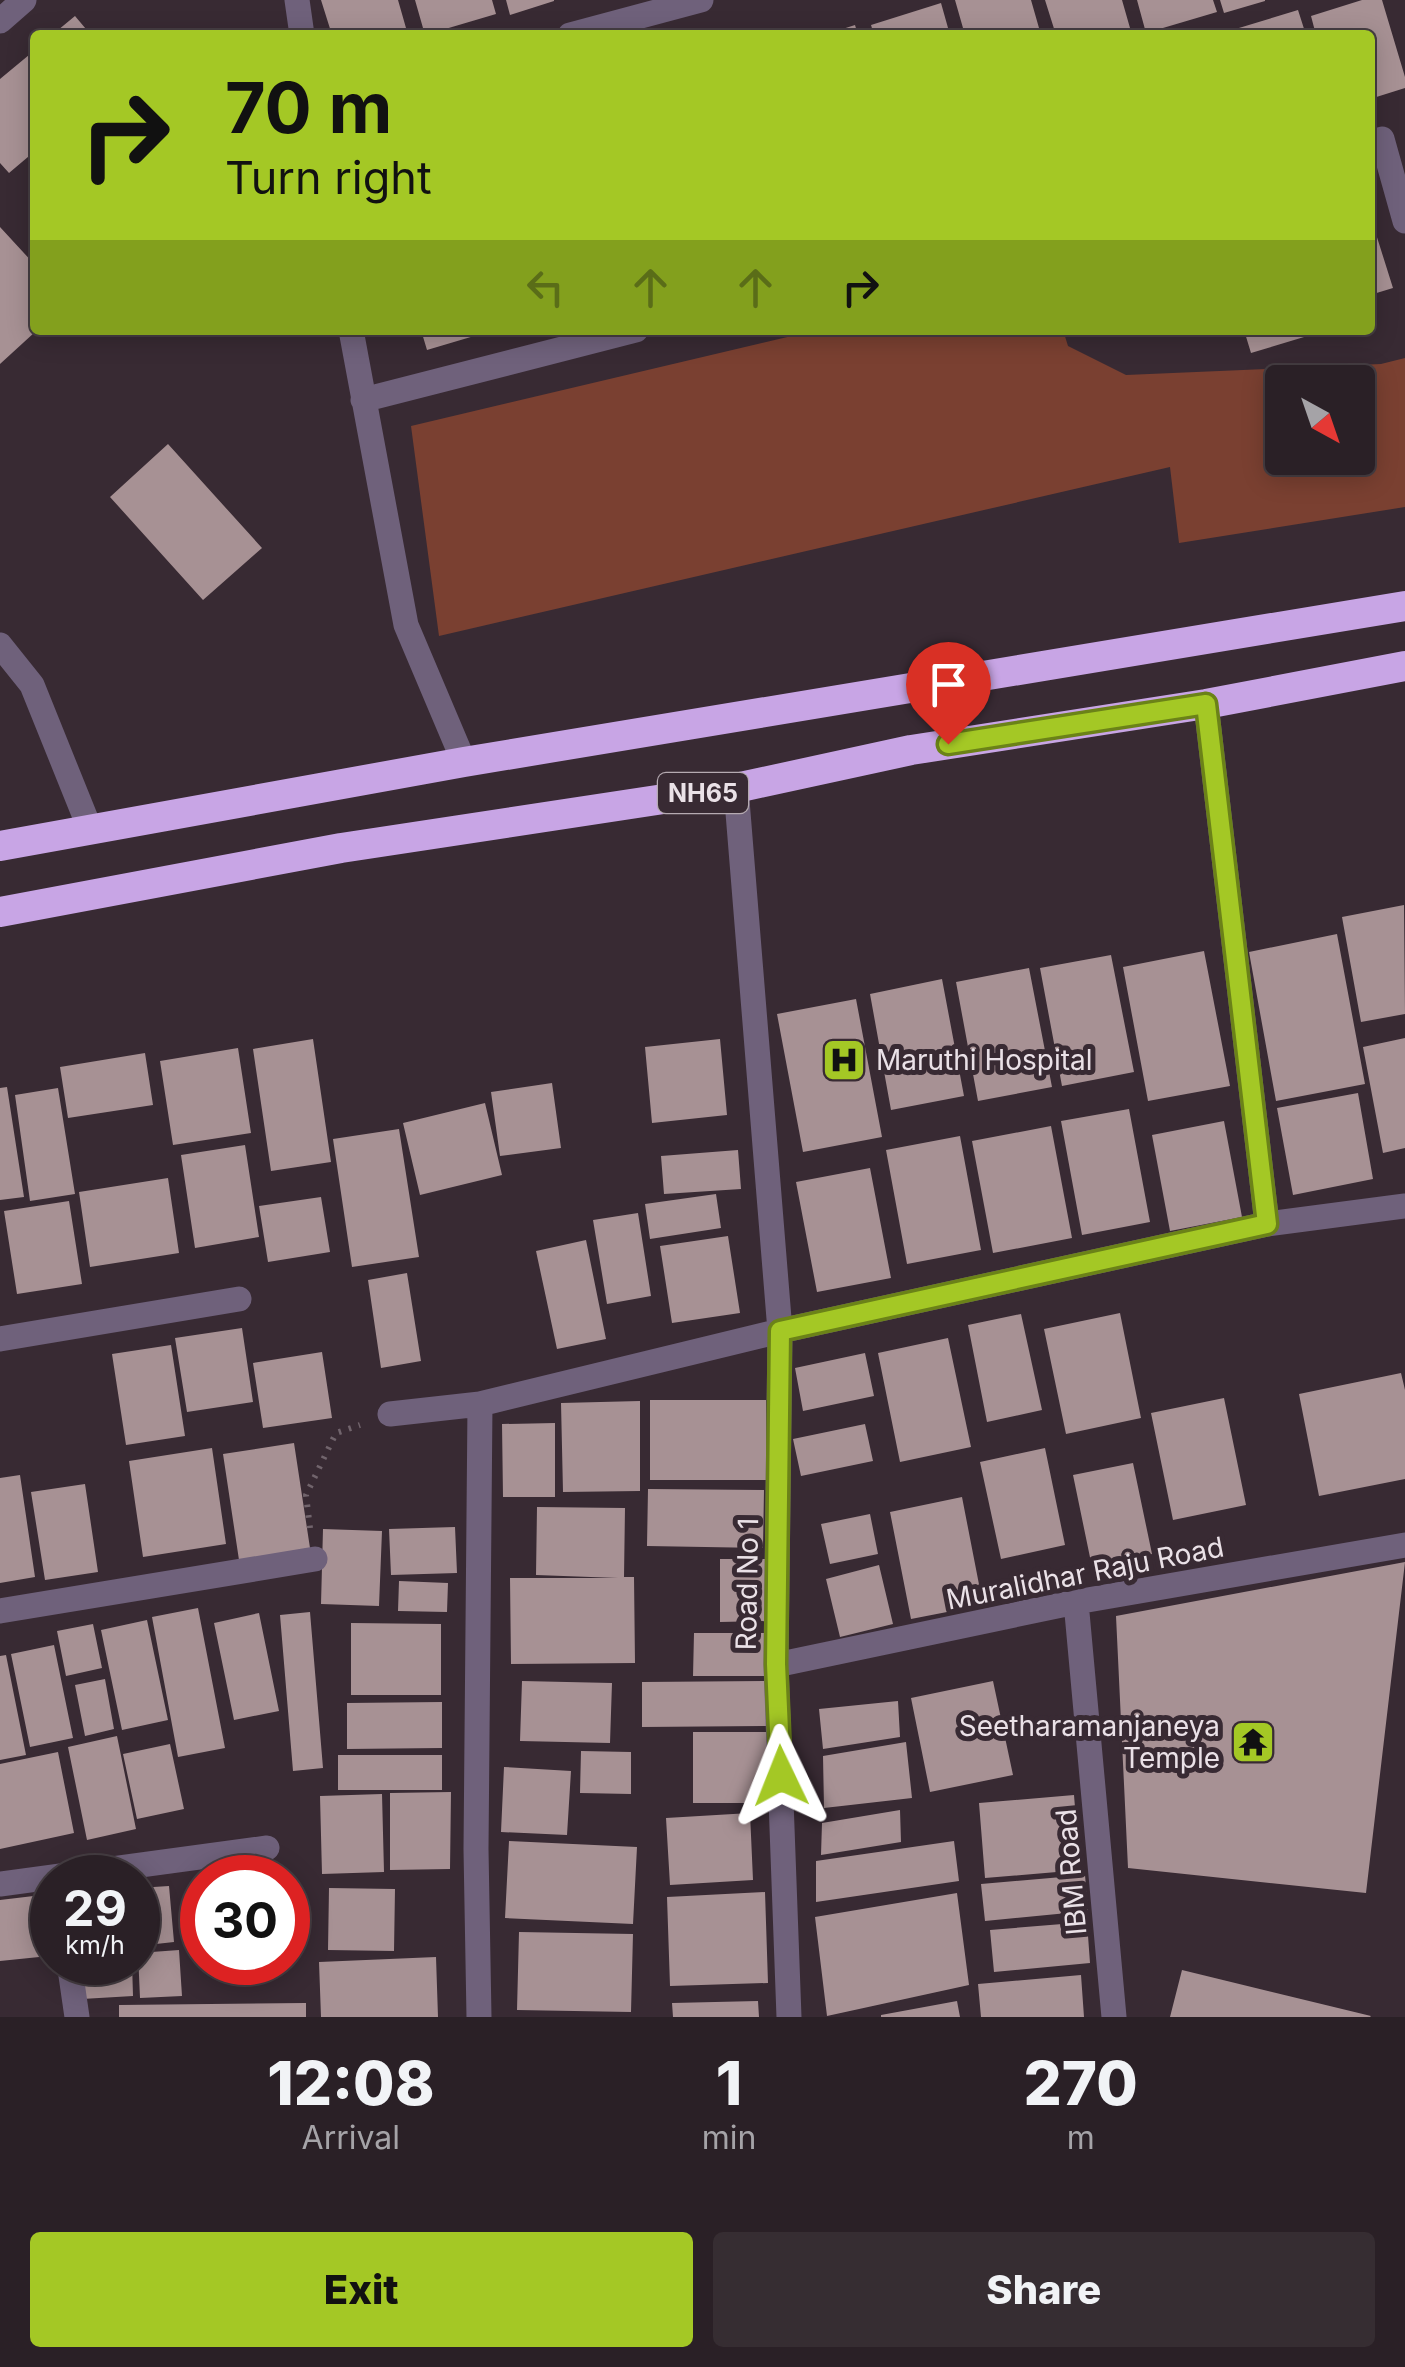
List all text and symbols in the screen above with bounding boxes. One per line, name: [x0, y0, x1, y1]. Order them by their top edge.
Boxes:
text: 70 m: [225, 65, 392, 150]
icon: right: [60, 70, 190, 200]
text: Turn right: [225, 150, 432, 205]
icon: left: [518, 260, 573, 315]
icon: ahead: [623, 260, 678, 315]
icon: ahead: [728, 260, 783, 315]
icon: right: [833, 260, 888, 315]
north arrow: [1265, 365, 1375, 475]
map controls: [1265, 365, 1375, 475]
pin: [906, 642, 991, 745]
icon: arrive: [921, 657, 976, 712]
road number: NH65: [658, 773, 748, 813]
hospital icon: Maruthi Hospital: [821, 1037, 867, 1083]
place label: Maruthi Hospital: [876, 1043, 1093, 1077]
street label: Road No 1: [729, 1517, 765, 1651]
street label: Muralidhar Raju Road: [943, 1529, 1227, 1617]
place label: Seetharamanjaneya Temple: [959, 1709, 1220, 1775]
temple icon: Seetharamanjaneya Temple: [1230, 1719, 1276, 1765]
position arrow: [729, 1724, 833, 1828]
street label: IBM Road: [1049, 1807, 1093, 1937]
speed limit sign: 30: [180, 1855, 310, 1985]
text: 29: [63, 1878, 127, 1938]
text: km/h: [65, 1930, 125, 1960]
text: 12:08: [267, 2047, 434, 2119]
text: 1: [716, 2047, 742, 2119]
text: 270: [1024, 2047, 1138, 2119]
text: Arrival: [302, 2118, 400, 2157]
text: min: [702, 2118, 756, 2157]
text: m: [1067, 2118, 1095, 2157]
button: Exit: [30, 2232, 693, 2347]
button: Share: [713, 2232, 1375, 2347]

